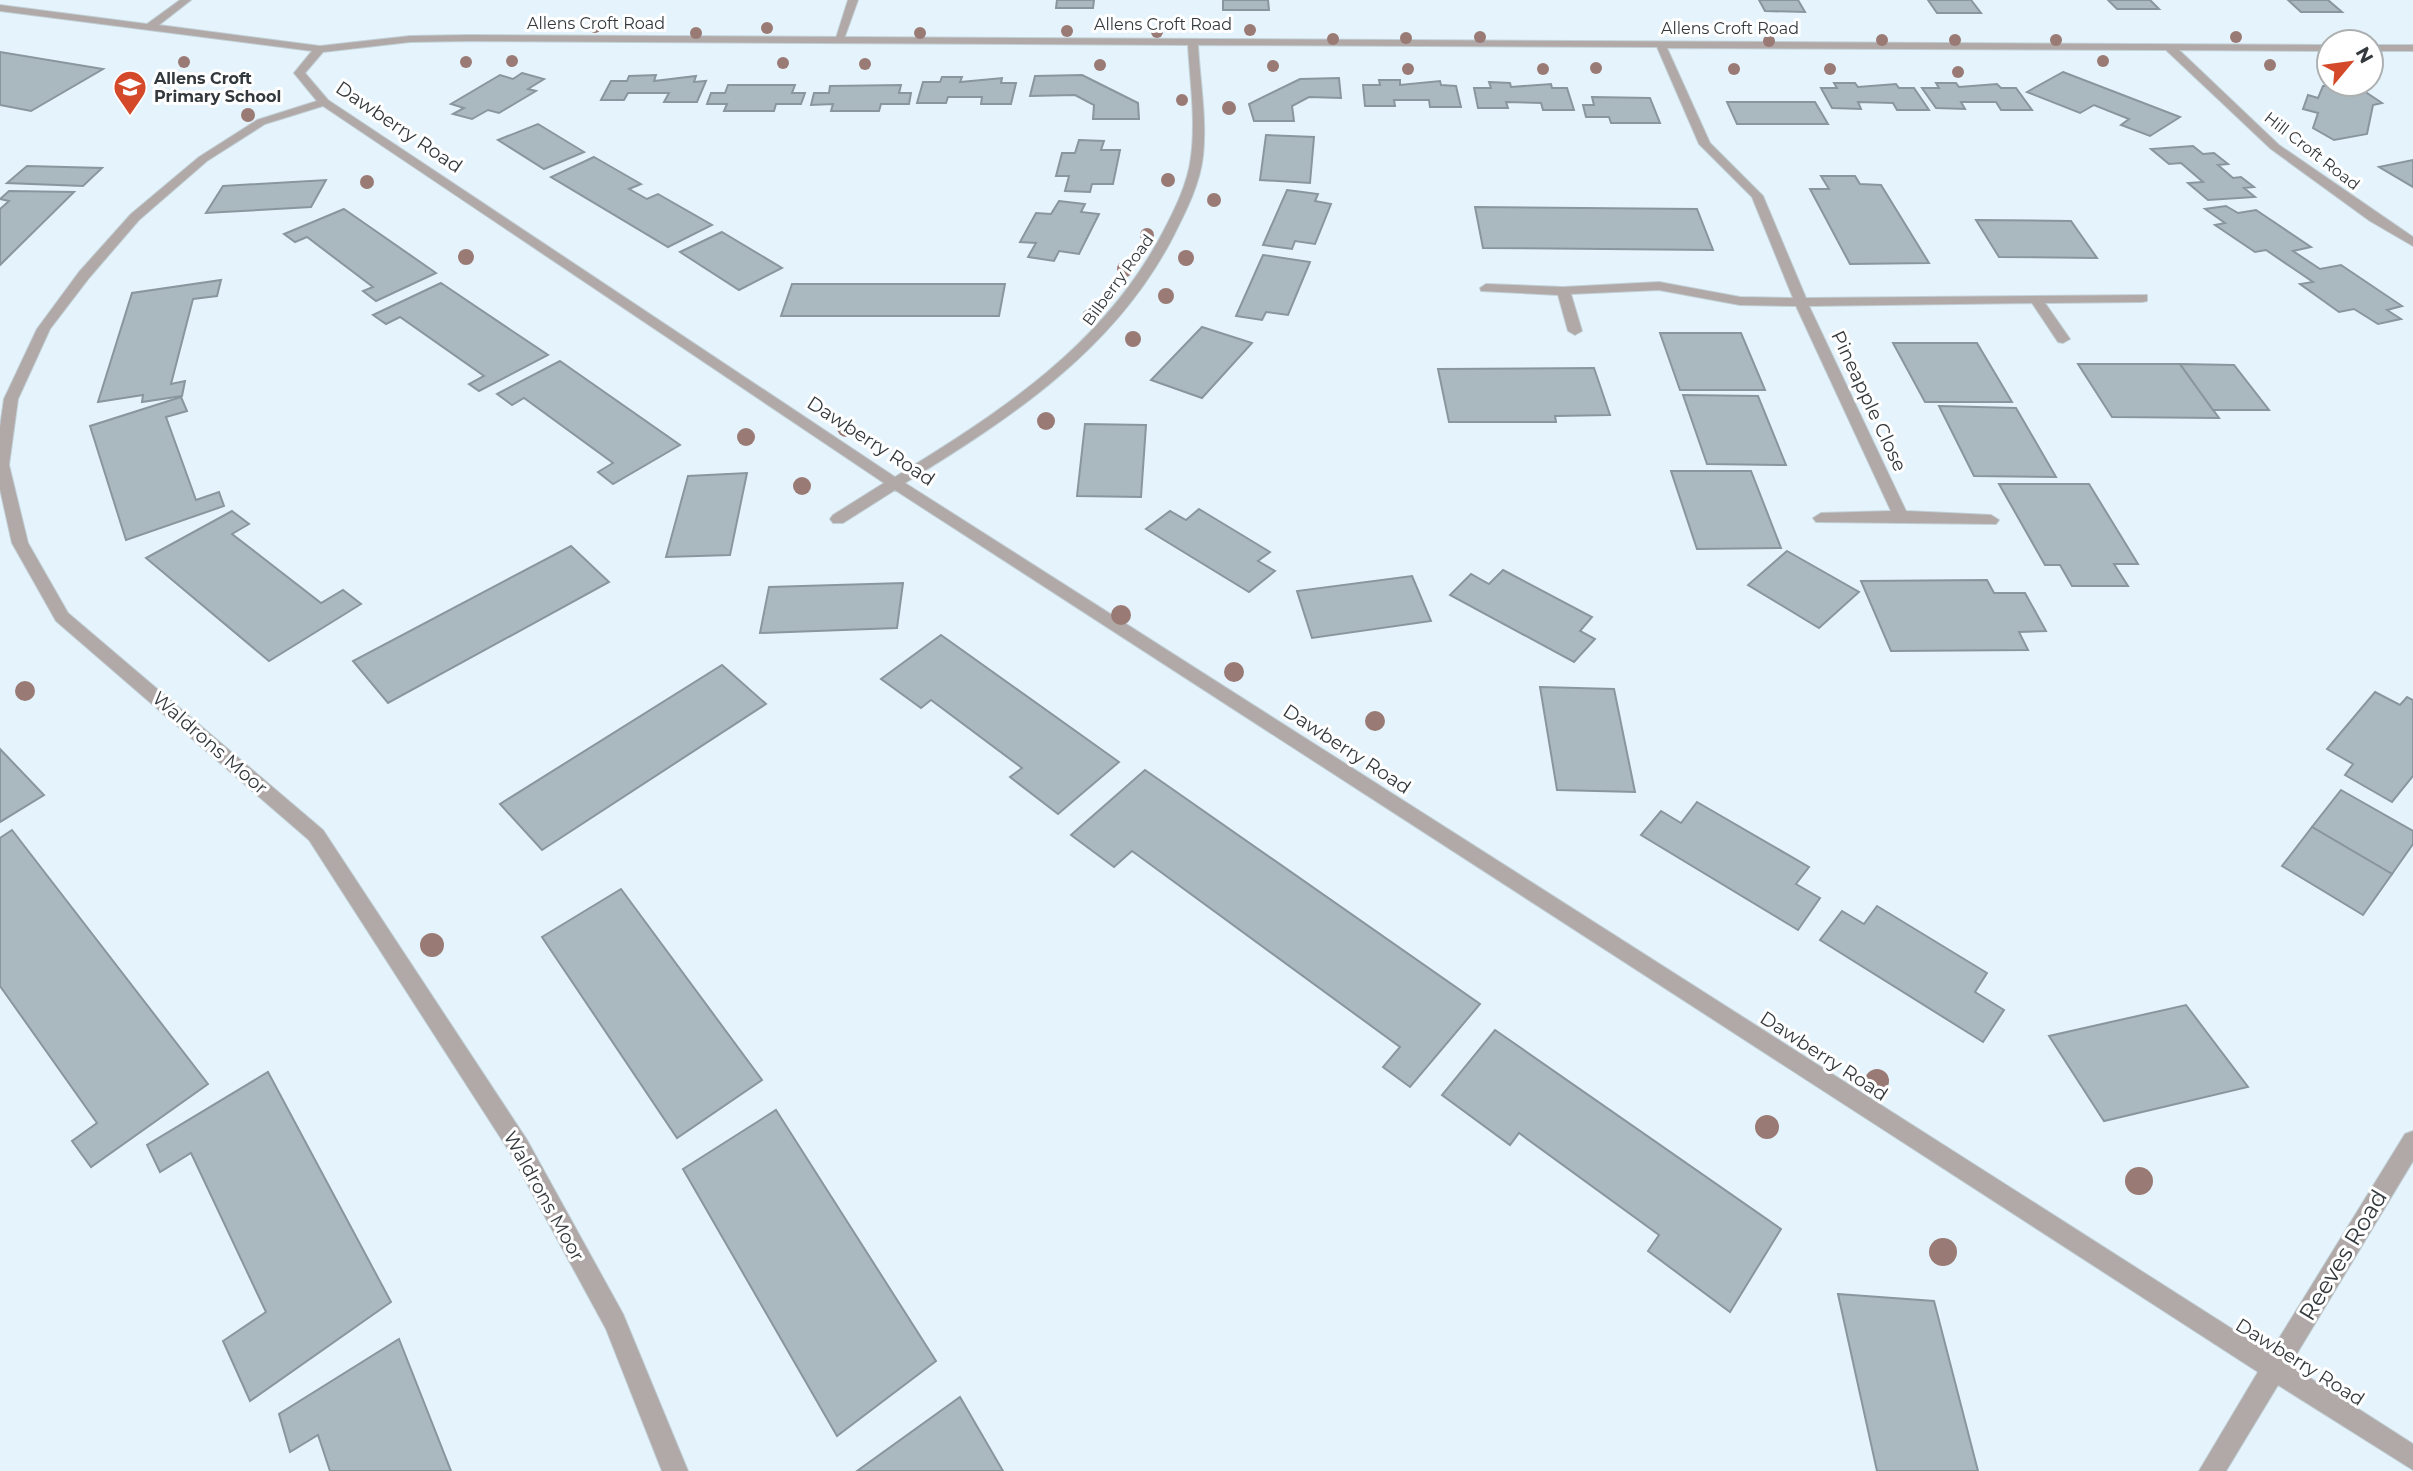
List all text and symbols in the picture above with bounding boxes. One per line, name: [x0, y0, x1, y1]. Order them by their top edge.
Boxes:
street label: Allens Croft Road: [527, 14, 665, 33]
street label: Allens Croft Road: [1094, 15, 1232, 34]
street label: Allens Croft Road: [1661, 19, 1799, 38]
north arrow: [2315, 28, 2385, 98]
text: N: [2351, 43, 2378, 67]
school or university icon: Allens Croft Primary School: [111, 68, 149, 117]
place label: Allens Croft Primary School: [153, 69, 281, 106]
street label: Dawberry Road: [331, 76, 467, 178]
street label: Hill Croft Road: [2261, 108, 2363, 194]
street label: Bilberry Road: [1078, 231, 1158, 329]
street label: Pineapple Close: [1826, 327, 1912, 475]
street label: Dawberry Road: [803, 391, 939, 491]
street label: Waldrons Moor: [148, 687, 272, 799]
street label: Dawberry Road: [1279, 699, 1415, 799]
street label: Dawberry Road: [1756, 1006, 1892, 1106]
street label: Waldrons Moor: [499, 1127, 589, 1265]
street label: Reeves Road: [2293, 1185, 2393, 1325]
street label: Dawberry Road: [2231, 1313, 2369, 1411]

